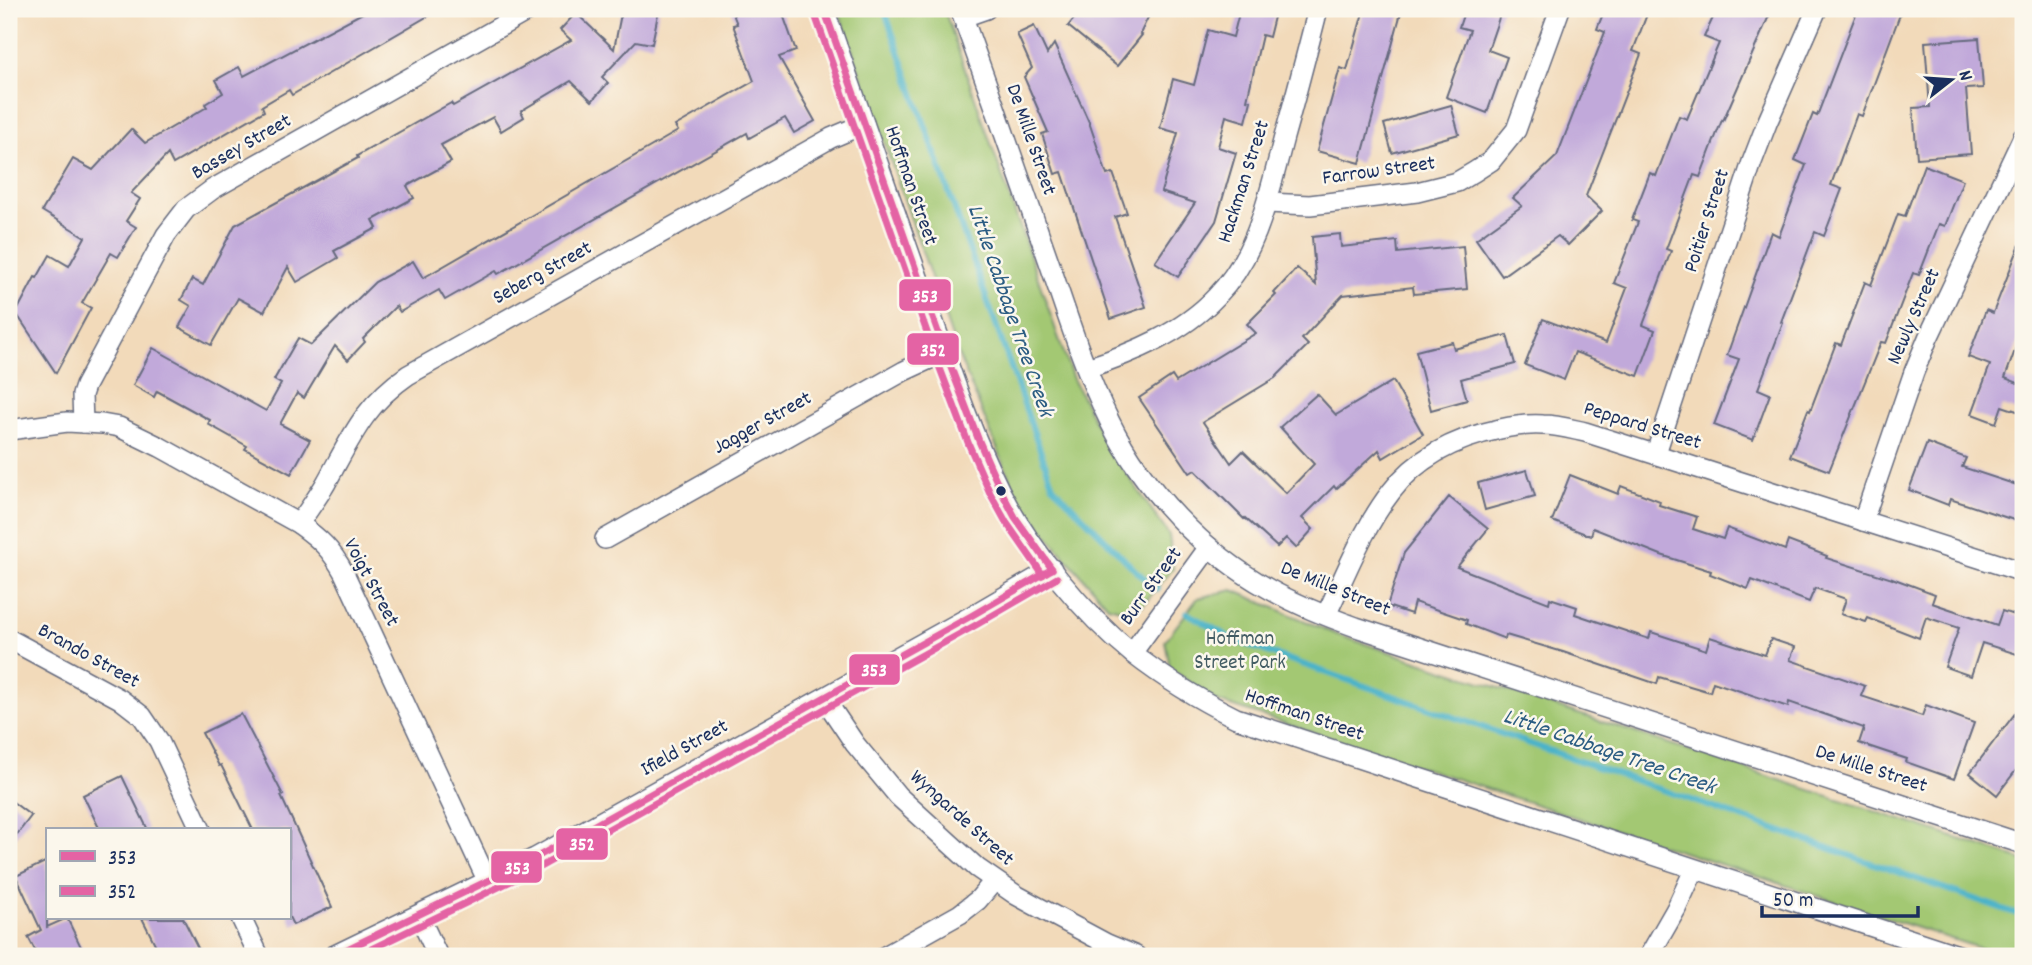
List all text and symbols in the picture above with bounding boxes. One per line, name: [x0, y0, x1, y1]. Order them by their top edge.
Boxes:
north arrow: [1916, 46, 1986, 116]
text: N: [1950, 68, 1978, 84]
street label: De Mille Street: [997, 80, 1063, 200]
street label: Bassey Street: [186, 107, 298, 189]
street label: Hackman Street: [1211, 117, 1279, 247]
street label: Hoffman Street: [876, 122, 944, 250]
street label: Farrow Street: [1321, 149, 1438, 195]
street label: Poitier Street: [1677, 165, 1739, 277]
water label: Little Cabbage Tree Creek: [957, 200, 1062, 424]
street label: Seberg Street: [488, 234, 598, 314]
street label: Newly Street: [1880, 264, 1950, 370]
line badge: 353: [898, 278, 952, 312]
text: 353: [912, 285, 938, 312]
line badge: 352: [906, 332, 960, 366]
text: 352: [920, 339, 946, 366]
street label: Jagger Street: [708, 384, 818, 463]
street label: Peppard Street: [1580, 395, 1705, 459]
unlabelled marker: [994, 484, 1008, 498]
street label: Voigt Street: [334, 534, 406, 633]
street label: Burr Street: [1113, 541, 1191, 632]
street label: De Mille Street: [1276, 554, 1395, 626]
street label: Brando Street: [32, 617, 145, 697]
park label: Hoffman Street Park: [1194, 625, 1286, 679]
line badge: 353: [848, 653, 901, 686]
text: 353: [861, 659, 887, 686]
street label: Hoffman Street: [1240, 682, 1368, 750]
water label: Little Cabbage Tree Creek: [1498, 701, 1722, 806]
street label: Ifield Street: [636, 712, 735, 785]
street label: De Mille Street: [1811, 738, 1931, 802]
street label: Wyngarde Street: [902, 764, 1020, 874]
line badge: 352: [555, 827, 609, 861]
legend: [46, 828, 290, 920]
text: 352: [569, 833, 595, 860]
text: 353: [108, 845, 136, 875]
line badge: 353: [490, 850, 543, 884]
text: 353: [504, 857, 530, 884]
scale bar: [1762, 874, 1918, 918]
text: 352: [108, 879, 136, 909]
text: 50 m: [1773, 887, 1813, 917]

